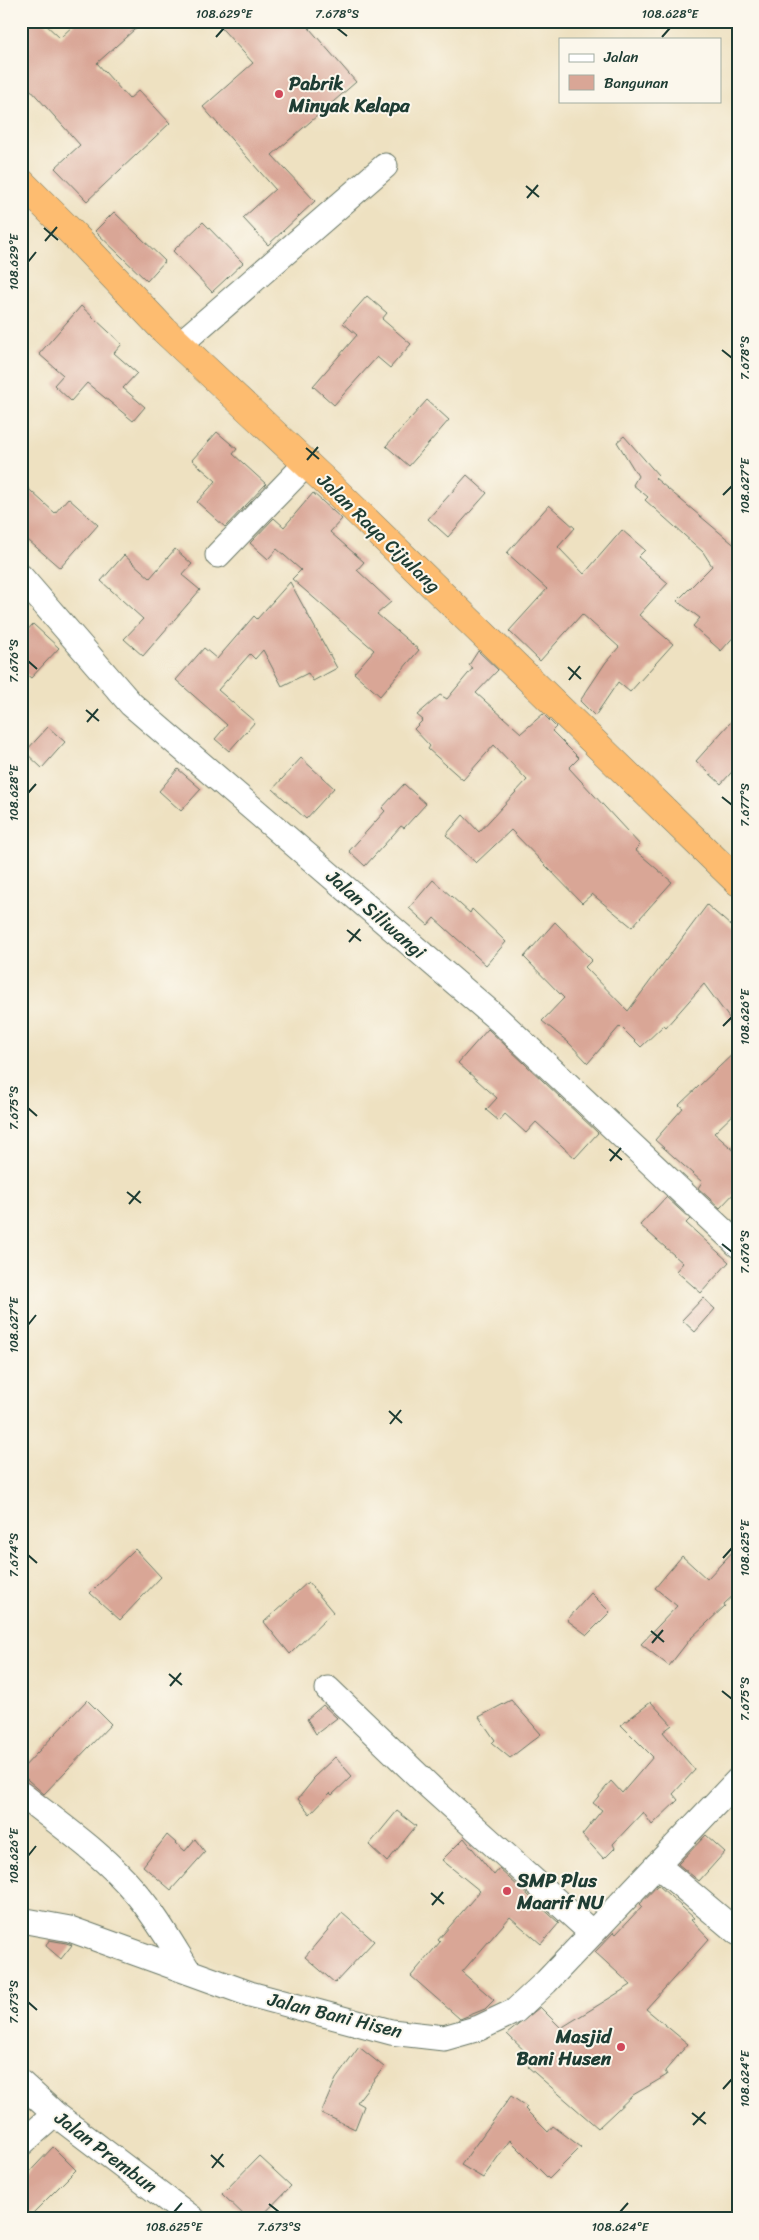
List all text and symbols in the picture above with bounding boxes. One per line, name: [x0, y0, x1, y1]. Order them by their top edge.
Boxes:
text: 108.629°E: [196, 3, 254, 25]
text: 7.678°S: [315, 3, 359, 25]
text: 108.628°E: [642, 3, 700, 25]
legend: [559, 38, 722, 102]
text: Jalan: [603, 44, 638, 70]
place label: Pabrik Minyak Kelapa: [288, 67, 410, 122]
text: Bangunan: [604, 70, 668, 96]
marker: Pabrik Minyak Kelapa: [273, 88, 285, 100]
text: 108.629°E: [3, 232, 25, 290]
text: 7.678°S: [734, 336, 756, 380]
text: 108.627°E: [734, 457, 756, 514]
street label: Jalan Raya Cijulang: [309, 464, 449, 601]
text: 7.676°S: [3, 639, 25, 683]
text: 108.628°E: [3, 763, 25, 821]
text: 7.677°S: [734, 783, 756, 827]
street label: Jalan Siliwangi: [318, 860, 434, 968]
text: 108.626°E: [734, 988, 756, 1045]
text: 7.675°S: [3, 1085, 25, 1130]
text: 7.676°S: [734, 1230, 756, 1274]
text: 108.627°E: [3, 1296, 25, 1353]
text: 108.625°E: [734, 1518, 756, 1576]
text: 7.674°S: [3, 1532, 25, 1577]
text: 7.675°S: [734, 1676, 756, 1721]
text: 108.626°E: [3, 1827, 25, 1884]
place label: SMP Plus Maarif NU: [516, 1864, 605, 1919]
marker: SMP Plus Maarif NU: [501, 1885, 513, 1897]
text: 7.673°S: [3, 1980, 25, 2024]
street label: Jalan Bani Hisen: [263, 1982, 406, 2048]
place label: Masjid Bani Husen: [517, 2020, 613, 2075]
marker: Masjid Bani Husen: [615, 2041, 627, 2053]
text: 108.624°E: [734, 2049, 756, 2107]
street label: Jalan Prembun: [47, 2102, 165, 2202]
text: 108.625°E: [146, 2216, 204, 2238]
text: 7.673°S: [257, 2216, 301, 2238]
text: 108.624°E: [592, 2216, 650, 2238]

